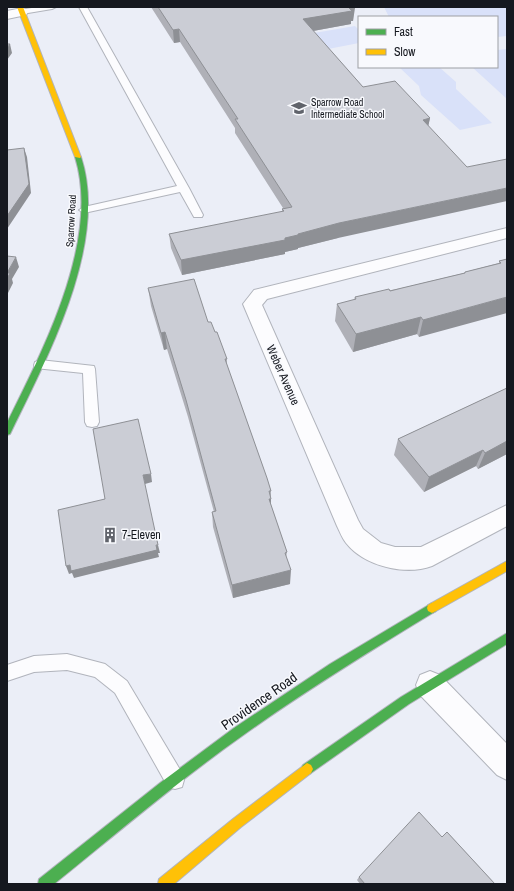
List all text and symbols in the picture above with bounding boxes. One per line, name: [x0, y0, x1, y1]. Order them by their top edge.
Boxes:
legend: [358, 16, 498, 68]
text: Fast: [394, 24, 413, 40]
text: Slow: [394, 44, 416, 60]
place label: Sparrow Road Intermediate School: [311, 96, 385, 121]
school or university icon: Sparrow Road Intermediate School: [290, 99, 308, 117]
street label: Sparrow Road: [63, 194, 79, 248]
street label: Weber Avenue: [263, 342, 303, 408]
building icon: 7-Eleven: [101, 526, 119, 544]
place label: 7-Eleven: [122, 527, 161, 543]
street label: Providence Road: [218, 668, 300, 734]

